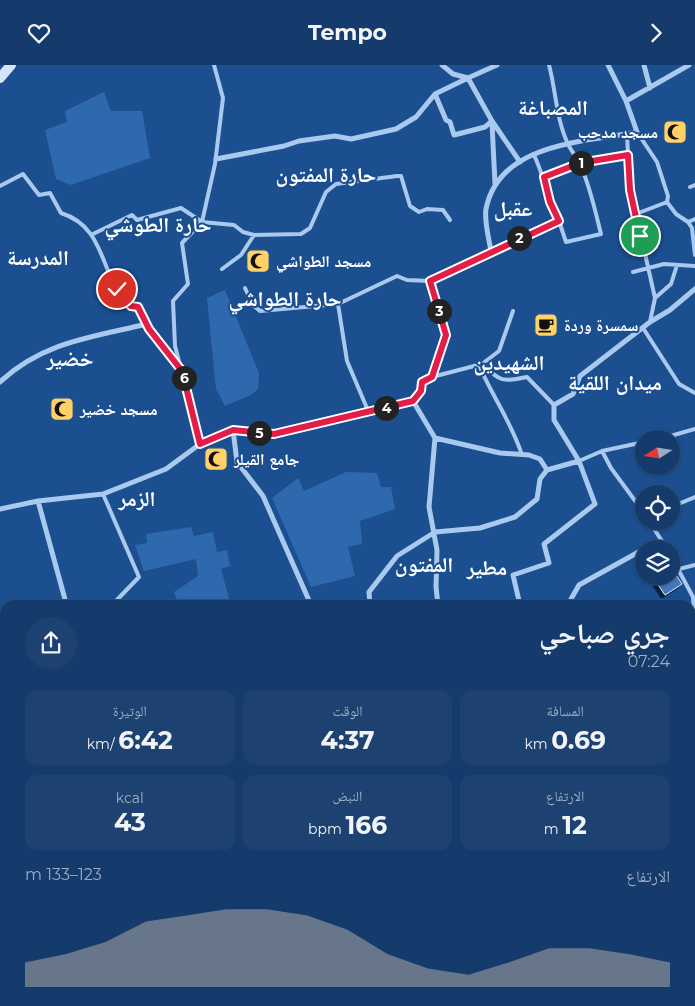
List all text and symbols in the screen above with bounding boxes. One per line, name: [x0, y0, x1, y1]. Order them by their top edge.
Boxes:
icon: heart: [25, 19, 53, 47]
text: Tempo: [308, 19, 387, 46]
icon: forward: [642, 19, 670, 47]
district label: المصباغة: [518, 95, 588, 120]
mosque icon: مسجد مدحب: [662, 119, 688, 145]
place label: مسجد مدحب: [578, 123, 658, 142]
pin: 1: [568, 151, 594, 175]
text: 1: [579, 154, 584, 172]
district label: حارة المفتون: [276, 162, 376, 187]
district label: عقبل: [494, 196, 532, 222]
district label: حارة الطوشي: [104, 212, 212, 241]
pin: [619, 215, 661, 257]
icon: arrive: [626, 222, 654, 250]
pin: 2: [506, 225, 532, 251]
text: 2: [515, 229, 524, 247]
district label: المدرسة: [7, 245, 69, 270]
mosque icon: مسجد الطواشي: [245, 248, 271, 274]
place label: مسجد الطواشي: [276, 252, 371, 273]
pin: [96, 268, 138, 310]
icon: check: [103, 275, 131, 303]
district label: حارة الطواشي: [228, 286, 342, 315]
pin: 3: [426, 299, 452, 323]
text: 3: [435, 302, 444, 320]
cafe icon: سمسرة وردة: [533, 312, 559, 338]
place label: سمسرة وردة: [564, 316, 638, 335]
district label: خضير: [45, 346, 94, 371]
district label: الشهيدين: [473, 350, 545, 376]
pin: 6: [172, 365, 196, 391]
text: 6: [180, 369, 189, 387]
district label: ميدان اللقية: [568, 370, 662, 395]
pin: 4: [374, 395, 398, 421]
mosque icon: مسجد خضير: [49, 396, 75, 422]
text: 4: [382, 399, 391, 417]
place label: مسجد خضير: [79, 400, 158, 419]
pin: 5: [246, 421, 272, 445]
text: 5: [255, 424, 264, 442]
north arrow: [635, 430, 680, 475]
map controls: [635, 430, 680, 585]
mosque icon: جامع القيلر: [203, 446, 229, 472]
place label: جامع القيلر: [233, 450, 299, 470]
button: locate: [635, 485, 680, 530]
district label: الزمر: [117, 486, 156, 511]
button: layers: [635, 540, 680, 585]
district label: المفتون: [395, 552, 453, 577]
district label: مطير: [466, 555, 507, 580]
text: جري صباحي: [539, 616, 670, 650]
button: share: [25, 617, 77, 669]
text: 07:24: [628, 652, 670, 671]
text: الوتيرة: [113, 702, 147, 720]
text: الوقت: [332, 702, 363, 720]
text: المسافة: [547, 702, 584, 720]
text: 6:42: [118, 725, 173, 755]
text: 4:37: [320, 725, 375, 755]
text: 0.69: [551, 725, 606, 755]
text: /km: [87, 735, 118, 753]
text: km: [524, 735, 551, 753]
text: النبض: [333, 787, 362, 805]
text: الارتفاع: [546, 787, 584, 805]
text: kcal: [116, 789, 144, 807]
text: 43: [114, 807, 146, 837]
text: 166: [345, 810, 387, 840]
text: 12: [562, 810, 587, 840]
text: bpm: [308, 820, 345, 838]
text: m: [544, 820, 562, 838]
text: 123–133 m: [25, 865, 102, 884]
text: الارتفاع: [626, 867, 670, 886]

